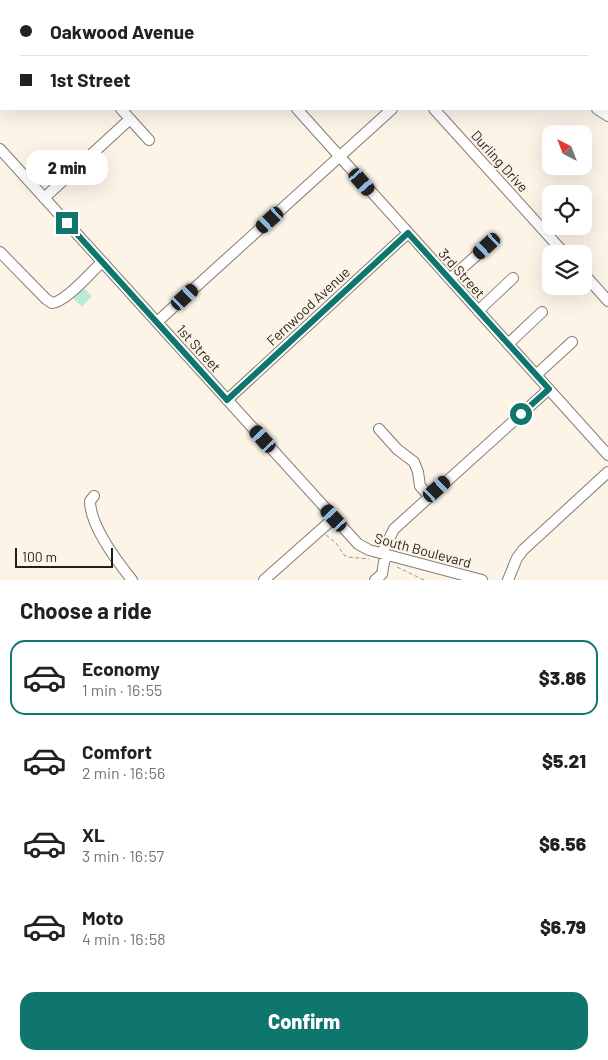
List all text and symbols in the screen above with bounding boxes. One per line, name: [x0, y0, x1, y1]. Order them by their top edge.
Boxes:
text: Oakwood Avenue: [50, 20, 194, 43]
text: 1st Street: [50, 68, 131, 91]
north arrow: [542, 125, 592, 175]
map controls: [542, 125, 592, 295]
street label: Durling Drive: [468, 127, 532, 195]
callout: 2 min: [26, 150, 108, 186]
text: 2 min: [48, 158, 86, 177]
car: [346, 166, 377, 198]
button: locate: [542, 185, 592, 235]
car: [253, 204, 286, 236]
route end: [56, 212, 78, 234]
car: [470, 230, 503, 262]
street label: 3rd Street: [435, 245, 489, 301]
button: layers: [542, 245, 592, 295]
street label: Fernwood Avenue: [263, 263, 353, 349]
car: [168, 281, 201, 313]
street label: 1st Street: [173, 321, 225, 375]
route start: [510, 403, 532, 425]
car: [247, 423, 278, 455]
car: [420, 473, 453, 505]
car: [318, 502, 349, 534]
street label: South Boulevard: [373, 529, 473, 571]
scale bar: [15, 545, 112, 568]
text: 100 m: [22, 548, 57, 565]
text: Choose a ride: [20, 597, 152, 623]
icon: car: [22, 655, 67, 700]
text: Economy: [82, 657, 160, 680]
text: $3.86: [539, 666, 586, 689]
text: 1 min · 16:55: [82, 680, 162, 699]
icon: car: [22, 738, 67, 783]
text: Comfort: [82, 740, 152, 763]
text: $5.21: [542, 749, 586, 772]
text: 2 min · 16:56: [82, 763, 165, 782]
icon: car: [22, 821, 67, 866]
text: XL: [82, 823, 105, 846]
text: $6.56: [539, 832, 586, 855]
text: 3 min · 16:57: [82, 846, 164, 865]
icon: car: [22, 904, 67, 949]
text: Moto: [82, 906, 124, 929]
text: $6.79: [540, 915, 586, 938]
text: 4 min · 16:58: [82, 929, 166, 948]
button: Confirm: [20, 992, 588, 1050]

